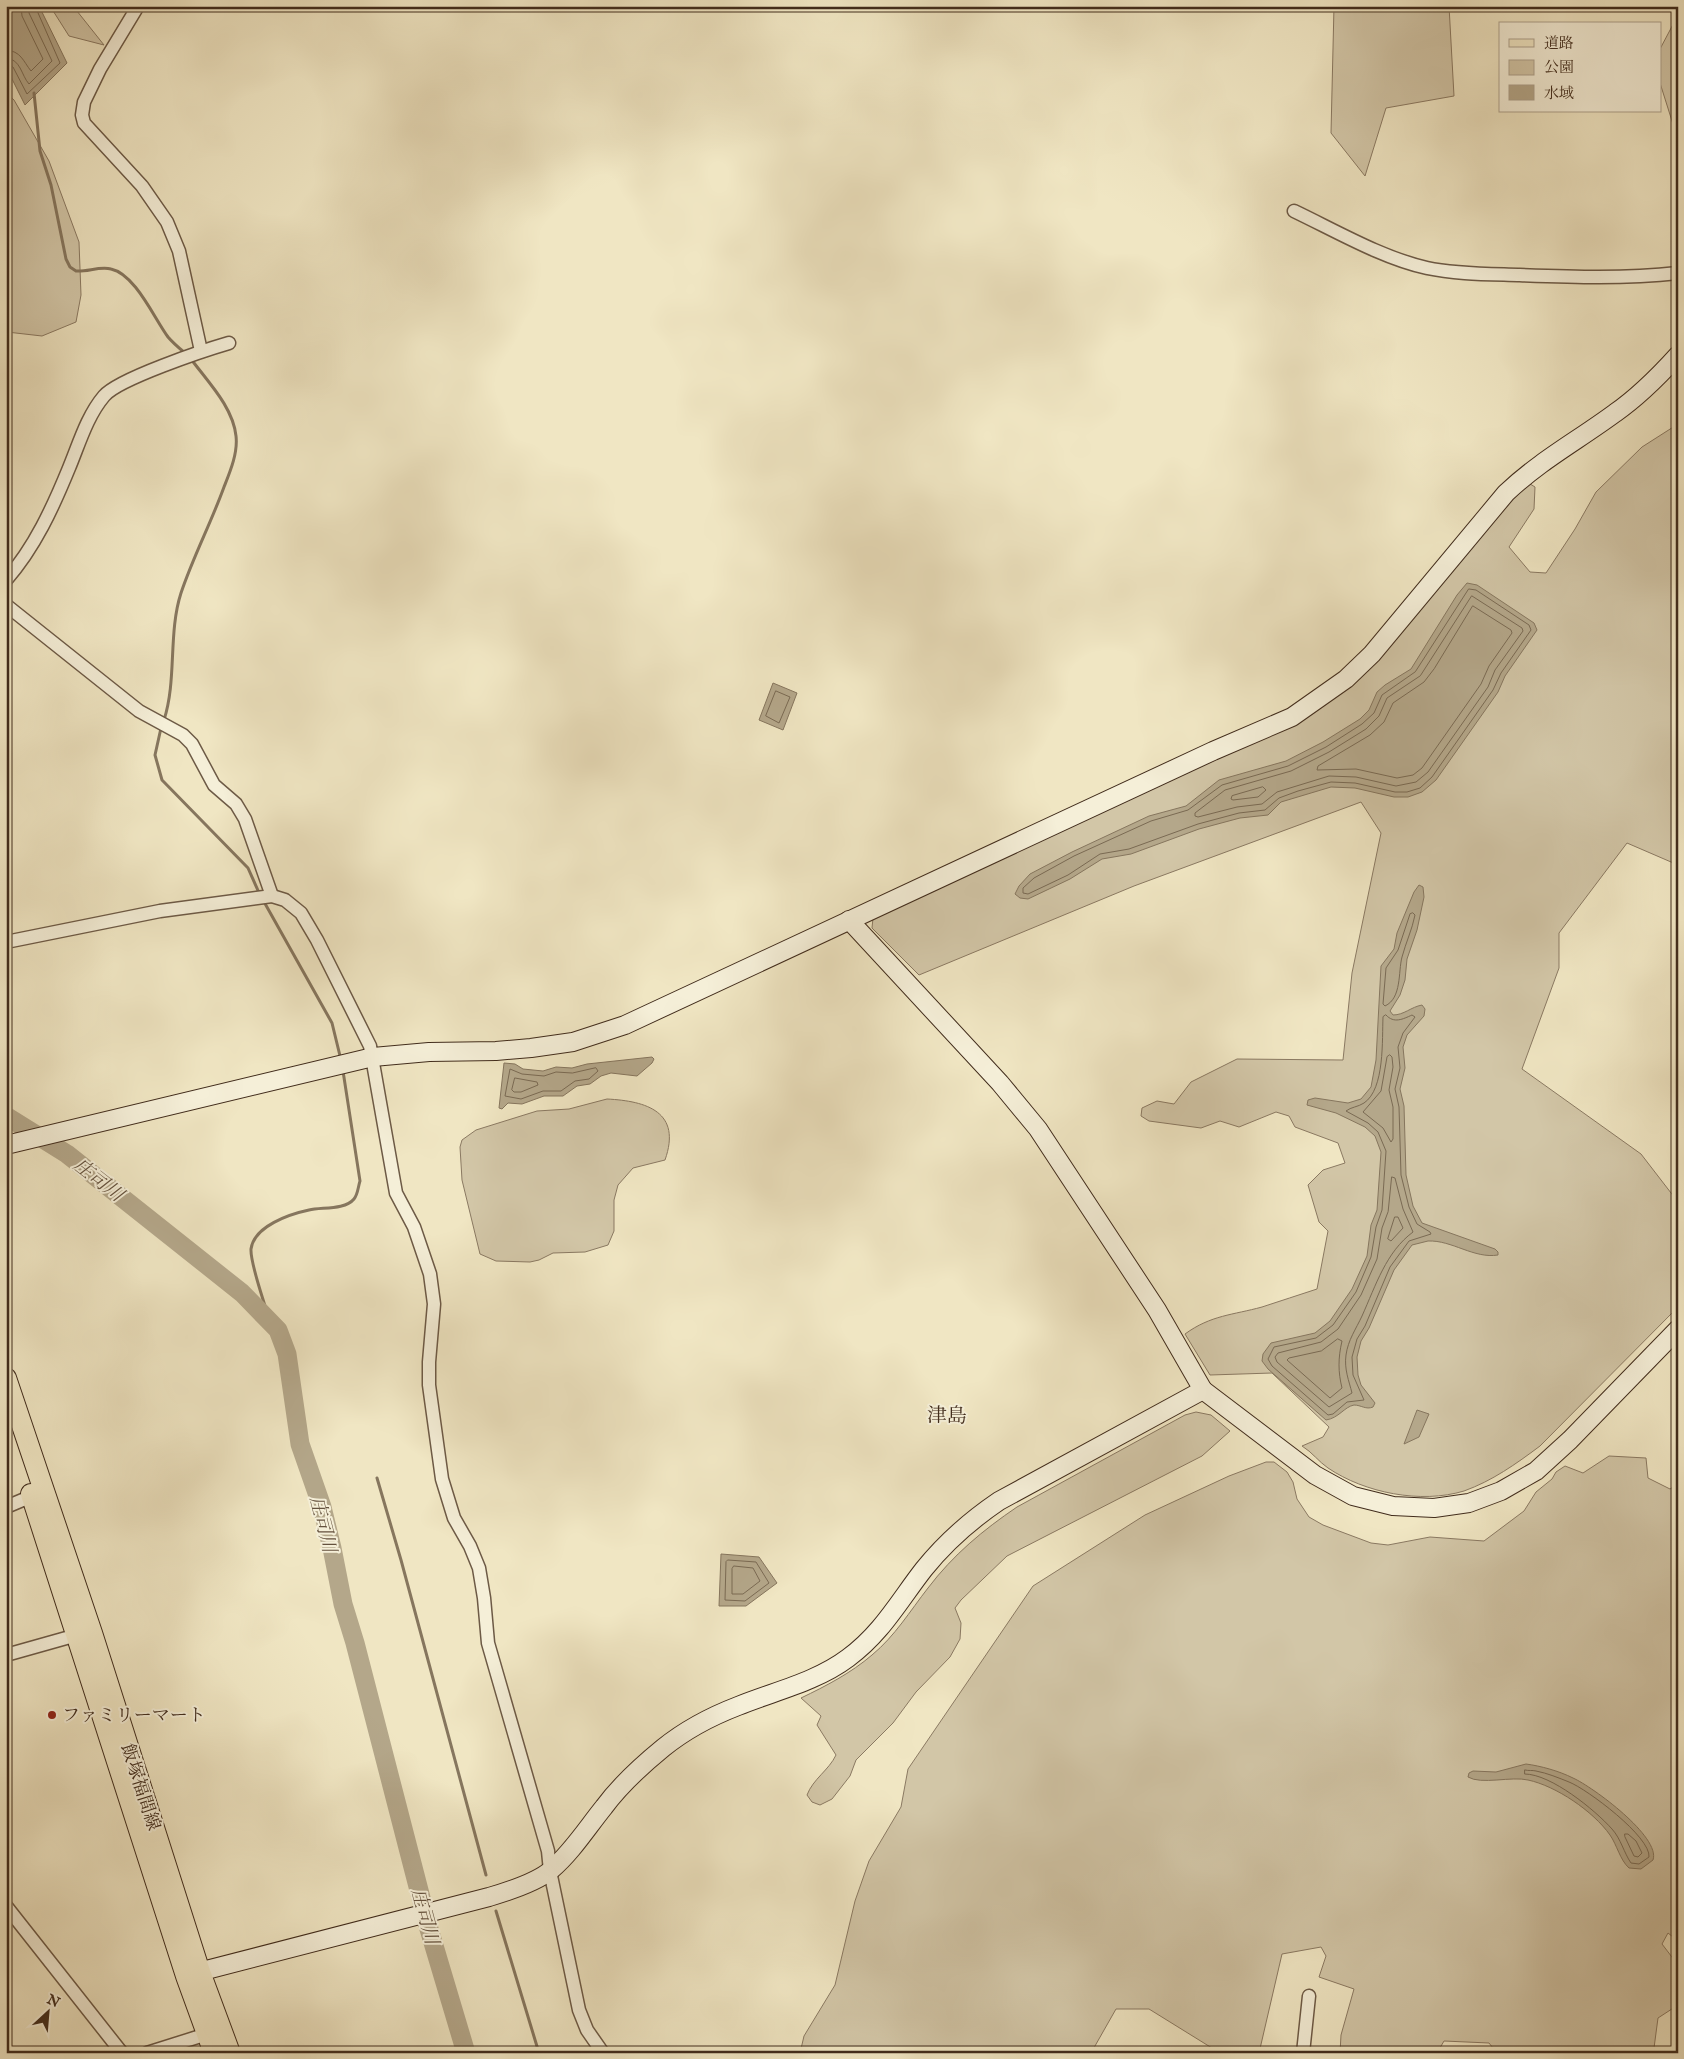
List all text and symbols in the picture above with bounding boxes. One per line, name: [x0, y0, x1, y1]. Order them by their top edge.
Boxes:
legend: [1499, 22, 1662, 112]
text: 道路: [1544, 34, 1574, 53]
text: 公園: [1544, 58, 1574, 77]
text: 水域: [1544, 84, 1574, 103]
water label: 庄司川: [68, 1154, 129, 1209]
district label: 津島: [927, 1404, 967, 1429]
water label: 庄司川: [304, 1494, 341, 1557]
place label: ファミリーマート: [62, 1705, 206, 1728]
marker: ファミリーマート: [46, 1709, 58, 1721]
street label: 飯塚福間線: [115, 1741, 164, 1834]
water label: 庄司川: [405, 1886, 444, 1949]
north arrow: [22, 1986, 72, 2036]
text: N: [43, 1990, 63, 2012]

